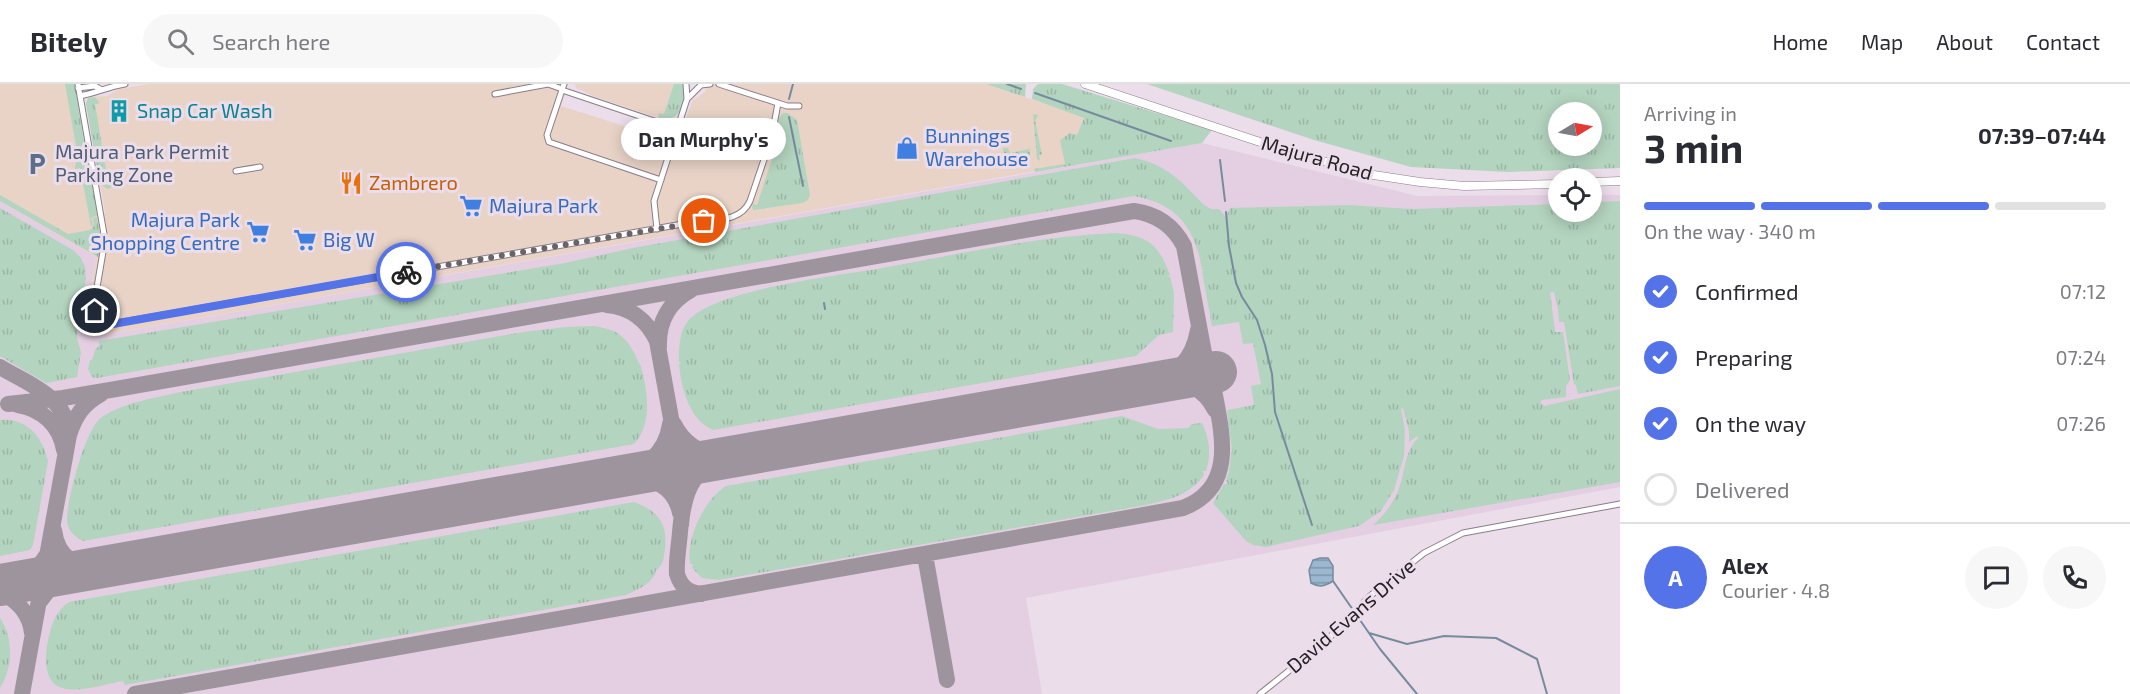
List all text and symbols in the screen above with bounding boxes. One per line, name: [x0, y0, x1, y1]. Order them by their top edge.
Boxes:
search box: [143, 14, 563, 68]
text: Bitely: [30, 24, 107, 58]
icon: search: [164, 25, 197, 58]
text: Search here: [212, 28, 330, 54]
text: Home: [1772, 29, 1828, 54]
text: Map: [1861, 29, 1903, 54]
text: About: [1936, 29, 1993, 54]
text: Contact: [2026, 29, 2100, 54]
building icon: Snap Car Wash: [106, 98, 132, 124]
place label: Snap Car Wash: [137, 98, 273, 122]
text: Arriving in: [1644, 101, 1737, 125]
north arrow: [1548, 102, 1602, 156]
map controls: [1548, 102, 1602, 222]
callout: Dan Murphy's: [622, 119, 786, 161]
text: 07:39–07:44: [1978, 122, 2106, 148]
place label: Bunnings Warehouse: [925, 123, 1028, 170]
text: 3 min: [1644, 124, 1743, 171]
text: Dan Murphy's: [638, 127, 769, 151]
street label: Majura Road: [1259, 130, 1376, 184]
shop icon: Bunnings Warehouse: [894, 135, 920, 161]
place label: Majura Park Permit Parking Zone: [55, 139, 229, 186]
parking icon: Majura Park Permit Parking Zone: [24, 151, 50, 177]
button: locate: [1548, 168, 1602, 222]
restaurant icon: Zambrero: [338, 170, 364, 196]
place label: Zambrero: [369, 170, 458, 194]
supermarket icon: Majura Park: [458, 193, 484, 219]
place label: Majura Park: [489, 193, 598, 217]
pin: [678, 195, 729, 246]
icon: bag: [687, 204, 720, 237]
place label: Majura Park Shopping Centre: [91, 207, 240, 254]
supermarket icon: Majura Park Shopping Centre: [245, 219, 271, 245]
text: On the way · 340 m: [1644, 219, 1816, 243]
supermarket icon: Big W: [292, 227, 318, 253]
place label: Big W: [323, 227, 375, 251]
courier: [376, 242, 436, 302]
icon: bike: [390, 256, 423, 289]
icon: check: [1644, 275, 1677, 308]
text: Confirmed: [1695, 278, 1799, 304]
text: 07:12: [2060, 279, 2106, 303]
pin: [69, 285, 120, 336]
icon: home: [78, 294, 111, 327]
icon: check: [1644, 341, 1677, 374]
text: Preparing: [1695, 344, 1793, 370]
text: 07:24: [2055, 345, 2106, 369]
icon: check: [1644, 407, 1677, 440]
text: On the way: [1695, 410, 1806, 436]
text: 07:26: [2056, 411, 2106, 435]
text: Delivered: [1695, 476, 1790, 502]
button: chat: [1965, 546, 2028, 609]
button: phone: [2043, 546, 2106, 609]
text: Alex: [1722, 552, 1768, 578]
street label: David Evans Drive: [1281, 553, 1419, 677]
text: A: [1668, 564, 1683, 590]
text: Courier · 4.8: [1722, 578, 1830, 602]

